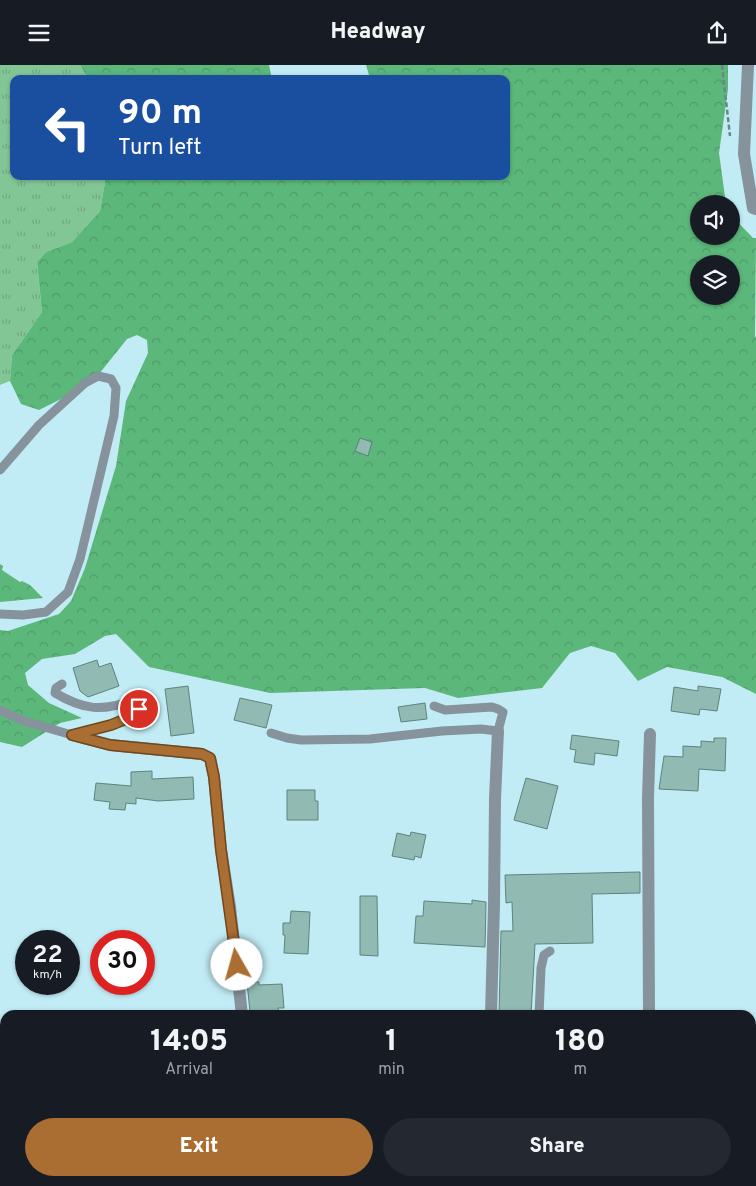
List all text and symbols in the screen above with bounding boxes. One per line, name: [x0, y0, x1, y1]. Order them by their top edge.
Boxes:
icon: menu: [25, 19, 53, 47]
text: Headway: [330, 19, 426, 46]
icon: share: [703, 19, 731, 47]
text: 90 m: [118, 92, 202, 136]
icon: left: [35, 95, 100, 160]
text: Turn left: [118, 135, 201, 162]
map controls: [690, 195, 740, 305]
button: sound: [690, 195, 740, 245]
button: layers: [690, 255, 740, 305]
pin: [118, 688, 160, 730]
icon: arrive: [125, 695, 153, 723]
speed limit sign: 30: [90, 930, 155, 995]
position arrow: [210, 938, 262, 990]
text: 22: [32, 940, 63, 972]
text: km/h: [33, 967, 62, 983]
text: 14:05: [150, 1024, 228, 1061]
text: 1: [385, 1024, 398, 1061]
text: 180: [555, 1024, 606, 1061]
text: Arrival: [165, 1060, 213, 1080]
text: min: [378, 1060, 405, 1080]
text: m: [574, 1060, 587, 1080]
button: Exit: [25, 1118, 373, 1176]
button: Share: [383, 1118, 731, 1176]

